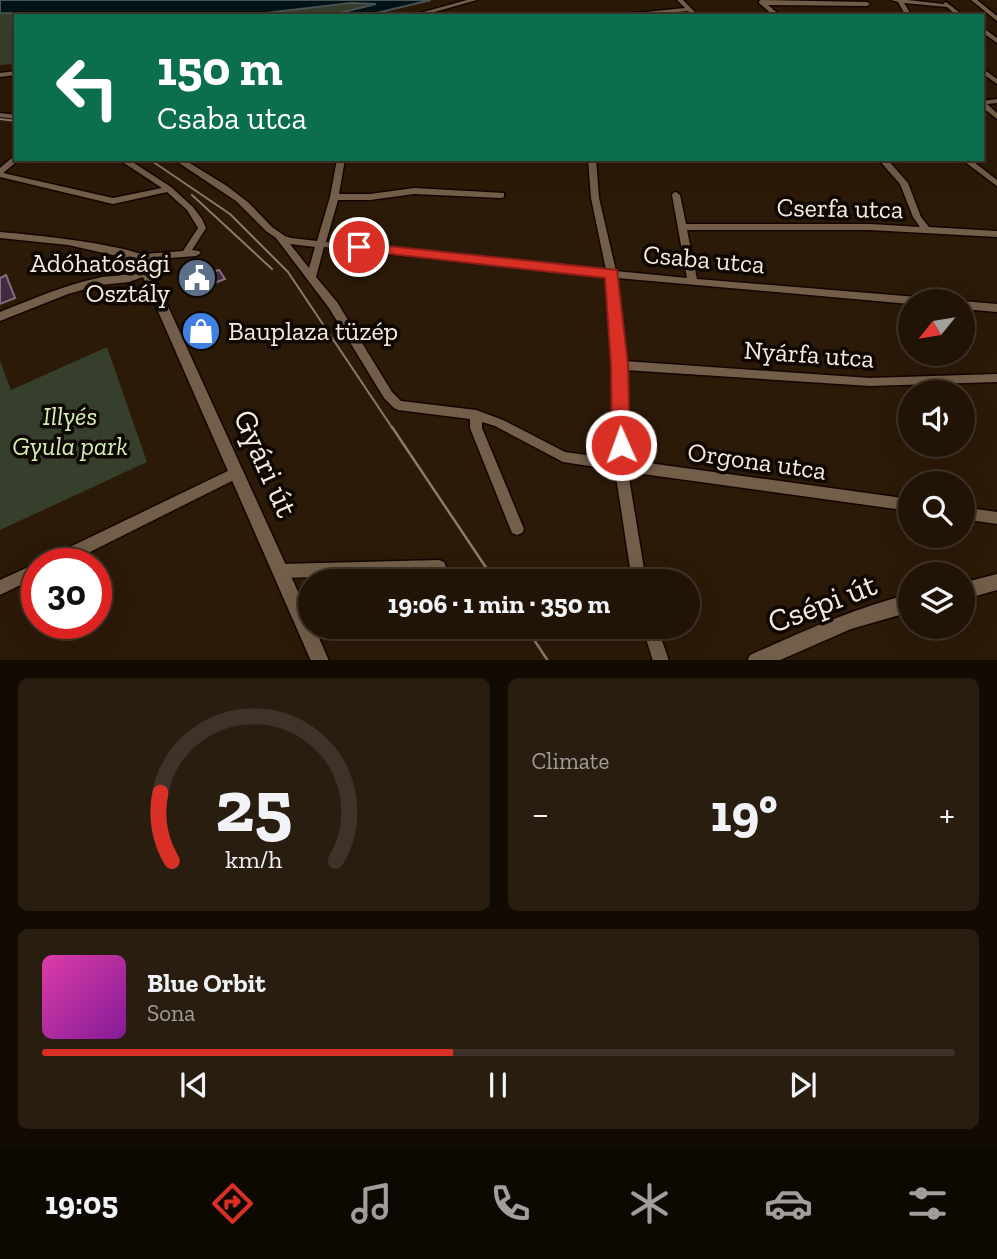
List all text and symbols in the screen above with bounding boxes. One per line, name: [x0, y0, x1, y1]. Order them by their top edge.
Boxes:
text: 150 m: [157, 39, 283, 98]
icon: left: [42, 42, 133, 133]
text: Csaba utca: [157, 99, 307, 137]
street label: Cserfa utca: [776, 191, 904, 225]
pin: [329, 217, 389, 277]
icon: arrive: [340, 228, 378, 266]
street label: Csaba utca: [642, 238, 767, 280]
place label: Adóhatósági Osztály: [30, 247, 171, 309]
public building icon: Adóhatósági Osztály: [176, 257, 218, 299]
north arrow: [898, 289, 975, 366]
map controls: [898, 289, 975, 639]
shop icon: Bauplaza tüzép: [180, 310, 222, 352]
place label: Bauplaza tüzép: [228, 315, 398, 347]
street label: Nyárfa utca: [743, 333, 876, 375]
button: sound: [898, 380, 975, 457]
park label: Illyés Gyula park: [12, 400, 128, 462]
street label: Gyári út: [226, 403, 306, 523]
position arrow: [584, 408, 658, 482]
street label: Orgona utca: [686, 435, 829, 487]
button: search: [898, 471, 975, 548]
speed limit sign: 30: [21, 548, 112, 639]
button: layers: [898, 562, 975, 639]
street label: Csépi út: [762, 565, 882, 641]
text: 19:06 · 1 min · 350 m: [388, 588, 610, 620]
text: Climate: [532, 747, 609, 775]
text: 25: [215, 762, 292, 850]
text: 19°: [711, 782, 778, 844]
text: −: [532, 791, 549, 837]
text: +: [939, 791, 955, 837]
text: km/h: [225, 843, 282, 873]
text: Blue Orbit: [147, 967, 266, 999]
text: Sona: [147, 999, 195, 1027]
icon: previous: [175, 1066, 213, 1104]
icon: pause: [479, 1066, 517, 1104]
icon: next: [784, 1066, 822, 1104]
icon: directions: [208, 1179, 257, 1228]
icon: music: [347, 1179, 396, 1228]
icon: phone: [486, 1179, 535, 1228]
icon: climate: [625, 1179, 674, 1228]
icon: car: [764, 1179, 813, 1228]
icon: filters: [903, 1179, 952, 1228]
text: 19:05: [45, 1184, 118, 1222]

